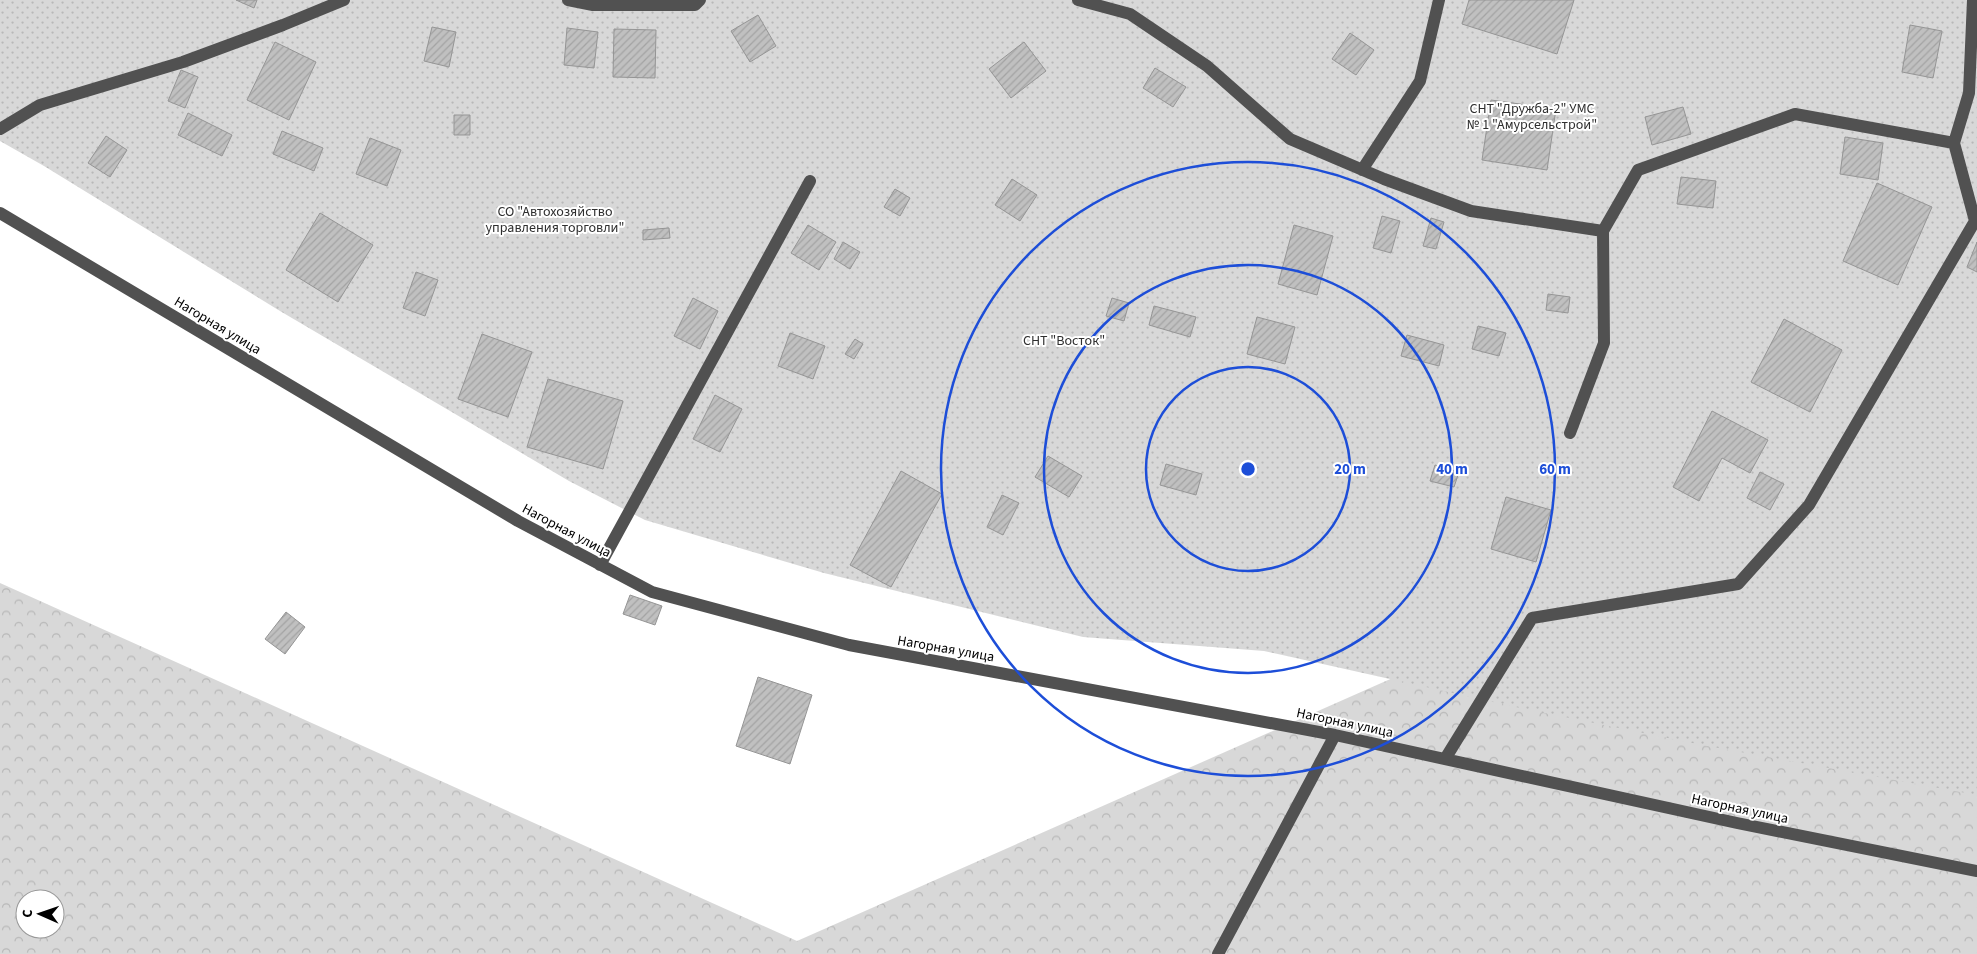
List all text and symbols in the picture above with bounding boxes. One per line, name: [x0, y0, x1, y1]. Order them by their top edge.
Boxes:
park label: СНТ "Дружба-2" УМС № 1 "Амурсельстрой": [1467, 99, 1597, 135]
park label: СО "Автохозяйство управления торговли": [486, 202, 624, 238]
street label: Нагорная улица: [170, 292, 265, 360]
park label: СНТ "Восток": [1023, 331, 1105, 351]
text: 20 m: [1334, 459, 1366, 480]
text: 40 m: [1436, 459, 1468, 480]
text: 60 m: [1539, 459, 1571, 480]
centre of rings: [1239, 460, 1257, 478]
street label: Нагорная улица: [518, 499, 615, 563]
street label: Нагорная улица: [896, 631, 996, 667]
street label: Нагорная улица: [1295, 703, 1395, 743]
street label: Нагорная улица: [1690, 789, 1790, 829]
north arrow: [15, 889, 65, 939]
text: С: [18, 909, 38, 918]

